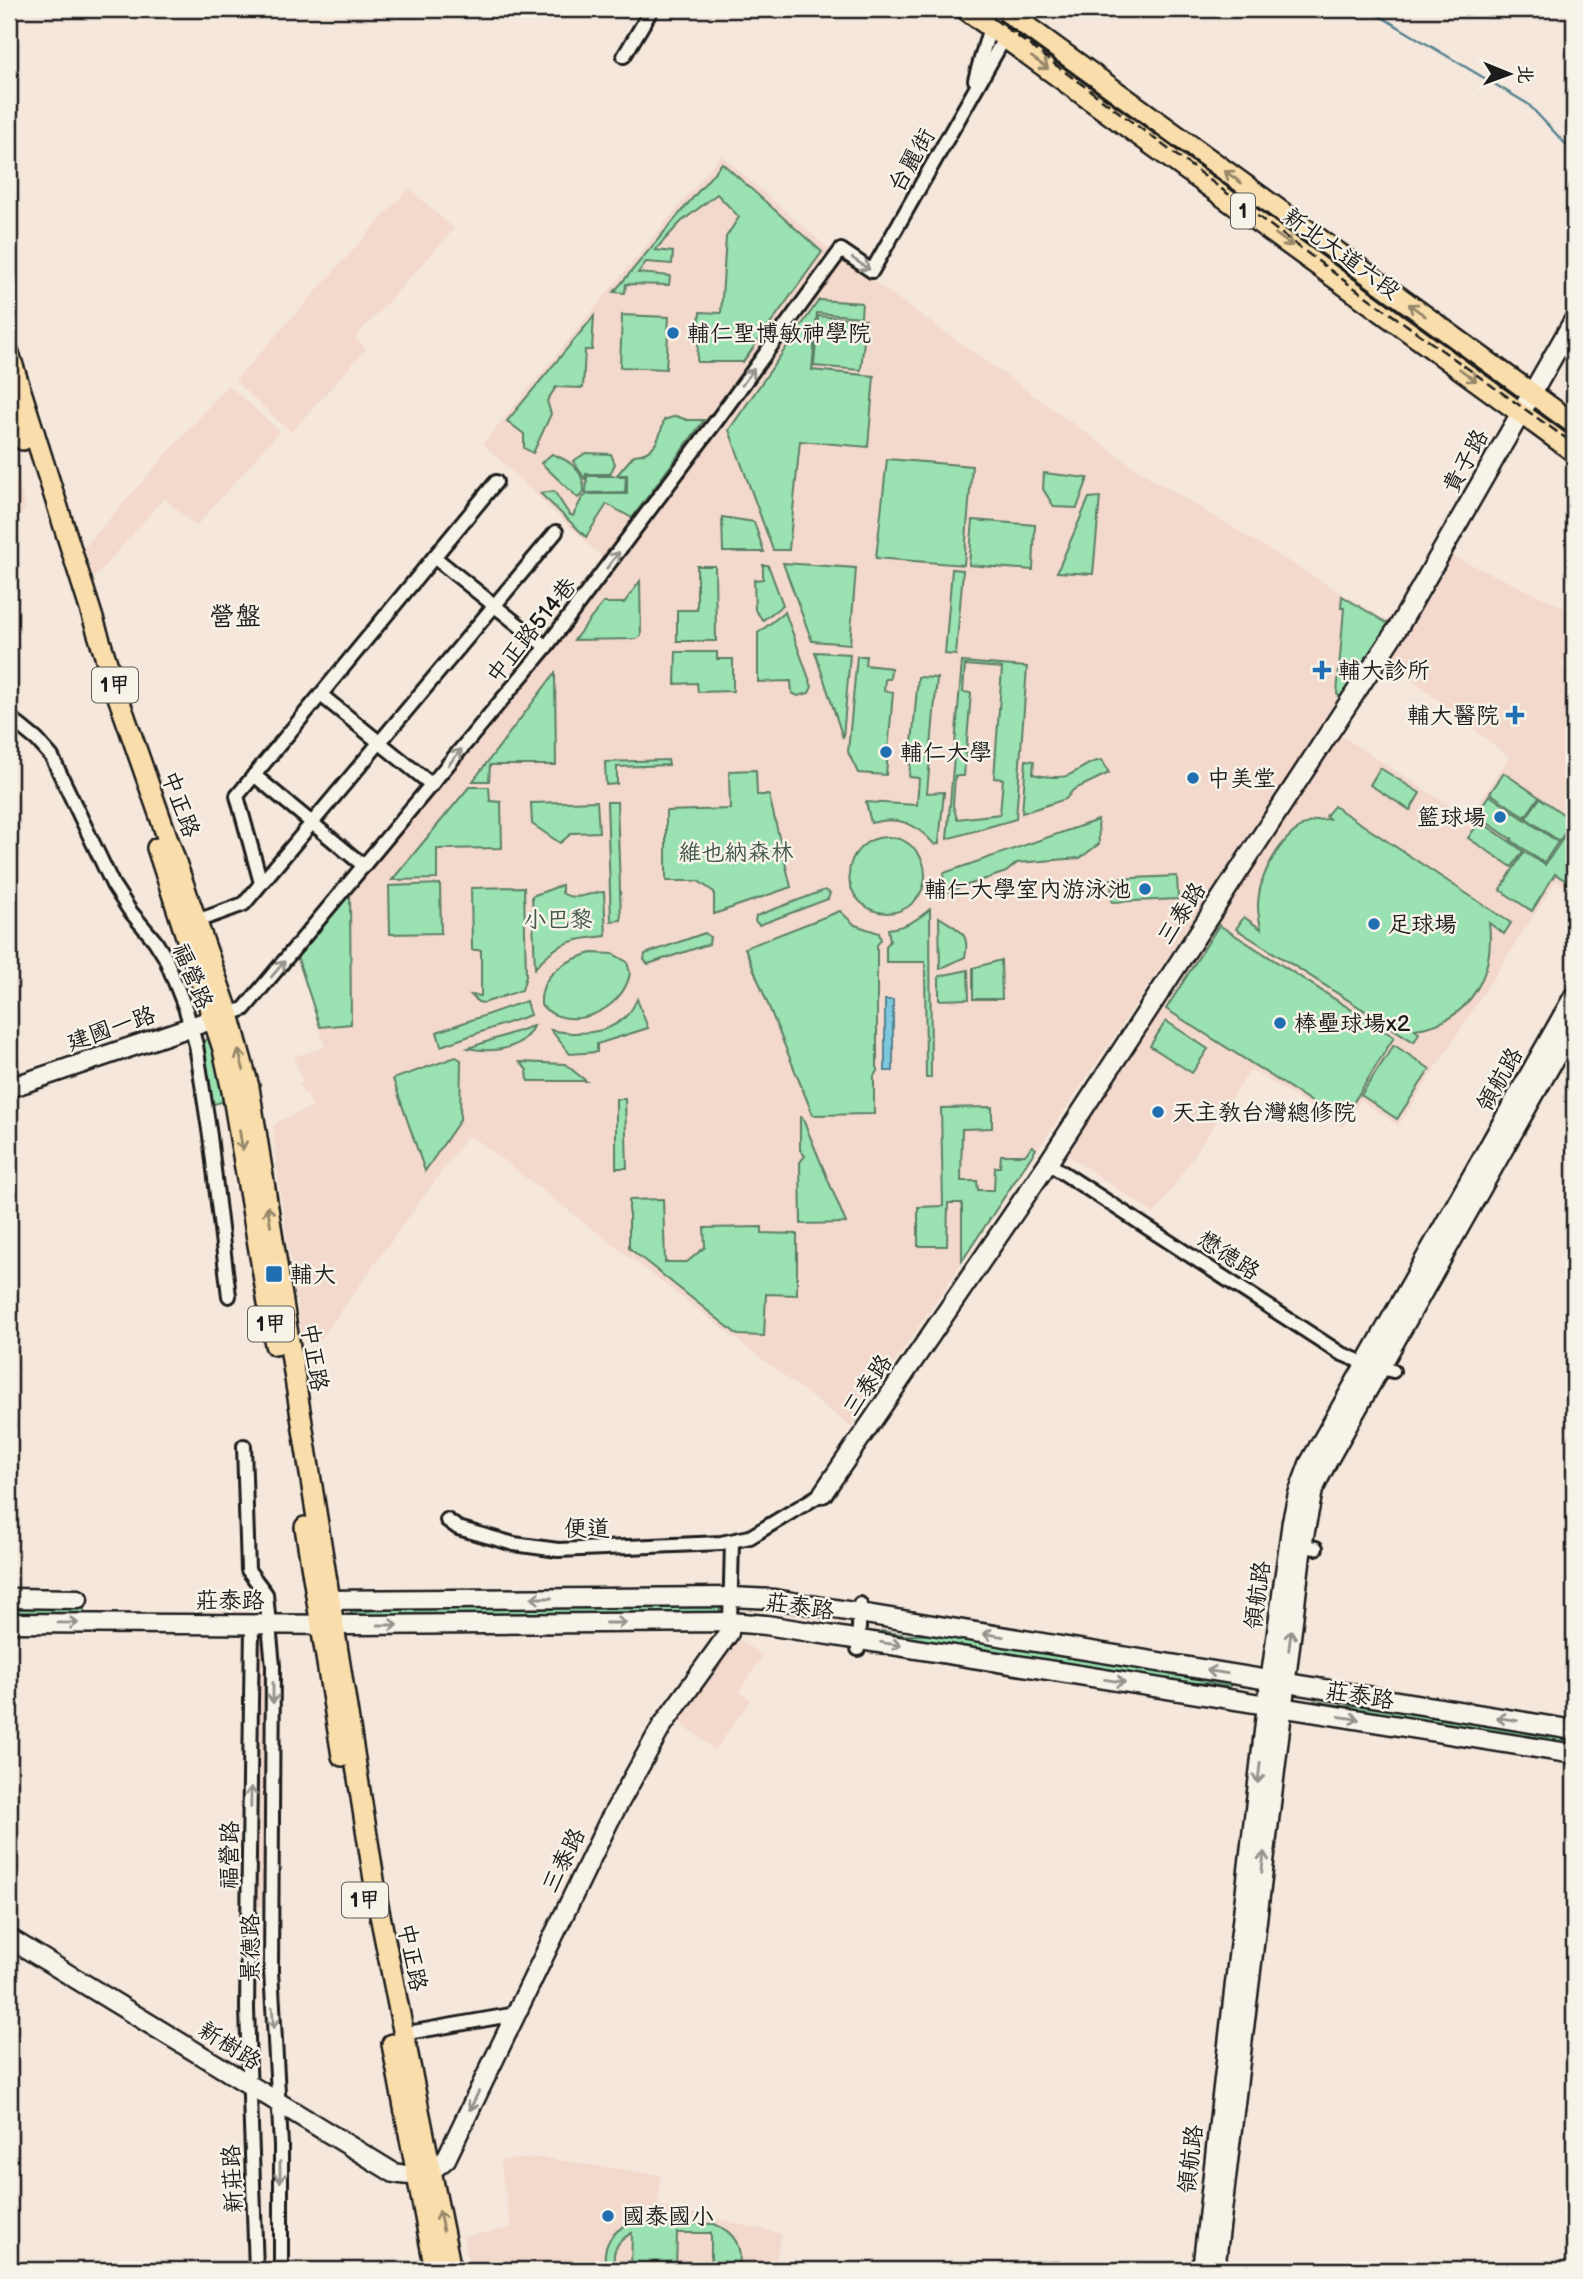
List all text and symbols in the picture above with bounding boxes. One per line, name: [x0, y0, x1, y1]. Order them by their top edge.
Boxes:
north arrow: [1474, 38, 1544, 108]
one-way arrow: [1030, 56, 1049, 70]
text: 北: [1513, 65, 1536, 84]
street label: 台麗街: [882, 124, 941, 197]
one-way arrow: [1223, 170, 1242, 185]
road number: 1: [1231, 194, 1255, 228]
street label: 新北大道六段: [1277, 202, 1405, 306]
one-way arrow: [1274, 233, 1293, 248]
one-way arrow: [851, 256, 870, 271]
one-way arrow: [1408, 303, 1427, 317]
place label: 輔仁聖博敏神學院: [687, 320, 871, 348]
marker: 輔仁聖博敏神學院: [665, 325, 681, 341]
one-way arrow: [1458, 367, 1476, 382]
one-way arrow: [741, 368, 755, 387]
street label: 貴子路: [1437, 425, 1495, 498]
one-way arrow: [606, 551, 620, 570]
street label: 中正路514巷: [481, 571, 584, 689]
district label: 營盤: [209, 602, 261, 633]
place label: 輔大診所: [1338, 657, 1430, 685]
marker: 輔大診所: [1312, 660, 1332, 680]
road number: 1甲: [92, 668, 138, 702]
place label: 輔大醫院: [1407, 702, 1499, 730]
marker: 輔大醫院: [1505, 705, 1525, 725]
place label: 輔仁大學: [900, 739, 992, 767]
marker: 輔仁大學: [878, 744, 894, 760]
one-way arrow: [447, 748, 463, 766]
place label: 中美堂: [1207, 765, 1276, 793]
street label: 中正路: [155, 767, 205, 842]
marker: 中美堂: [1185, 770, 1201, 786]
place label: 籃球場: [1417, 804, 1486, 832]
marker: 籃球場: [1492, 809, 1508, 825]
park label: 維也納森林: [679, 839, 794, 867]
place label: 輔仁大學室內游泳池: [924, 876, 1131, 904]
street label: 三泰路: [1151, 877, 1212, 950]
marker: 輔仁大學室內游泳池: [1137, 881, 1153, 897]
park label: 小巴黎: [524, 906, 593, 934]
place label: 足球場: [1388, 911, 1457, 939]
marker: 足球場: [1366, 916, 1382, 932]
street label: 福營路: [166, 939, 218, 1014]
one-way arrow: [270, 961, 286, 979]
street label: 建國一路: [63, 1001, 159, 1057]
place label: 棒壘球場x2: [1294, 1010, 1411, 1038]
marker: 棒壘球場x2: [1272, 1015, 1288, 1031]
street label: 領航路: [1470, 1043, 1529, 1116]
one-way arrow: [234, 1049, 247, 1071]
place label: 天主教台灣總修院: [1172, 1099, 1356, 1127]
marker: 天主教台灣總修院: [1150, 1104, 1166, 1120]
one-way arrow: [235, 1128, 248, 1151]
one-way arrow: [262, 1205, 275, 1228]
street label: 懋德路: [1192, 1225, 1265, 1286]
place label: 輔大: [290, 1261, 336, 1289]
marker: 輔大: [264, 1264, 284, 1284]
road number: 1甲: [248, 1306, 294, 1342]
street label: 中正路: [295, 1321, 333, 1393]
street label: 三泰路: [837, 1349, 899, 1422]
street label: 便道: [564, 1515, 610, 1543]
street label: 領航路: [1239, 1559, 1277, 1631]
street label: 莊泰路: [196, 1587, 265, 1615]
street label: 莊泰路: [764, 1588, 836, 1626]
one-way arrow: [529, 1591, 552, 1605]
one-way arrow: [56, 1616, 79, 1630]
one-way arrow: [604, 1616, 627, 1630]
one-way arrow: [377, 1618, 400, 1632]
one-way arrow: [982, 1628, 1005, 1641]
one-way arrow: [1284, 1629, 1297, 1652]
one-way arrow: [879, 1638, 902, 1651]
one-way arrow: [1207, 1665, 1229, 1678]
one-way arrow: [1103, 1675, 1126, 1688]
street label: 莊泰路: [1324, 1677, 1396, 1715]
one-way arrow: [266, 1681, 280, 1704]
one-way arrow: [1337, 1712, 1360, 1725]
one-way arrow: [1496, 1712, 1519, 1725]
one-way arrow: [1253, 1761, 1266, 1784]
one-way arrow: [244, 1785, 257, 1808]
street label: 福營路: [215, 1820, 245, 1890]
street label: 三泰路: [536, 1823, 592, 1898]
one-way arrow: [1257, 1851, 1270, 1874]
road number: 1甲: [342, 1882, 388, 1918]
street label: 景德路: [237, 1914, 265, 1983]
street label: 中正路: [392, 1921, 432, 1994]
one-way arrow: [267, 2006, 280, 2029]
street label: 新樹路: [193, 2016, 266, 2076]
one-way arrow: [467, 2090, 480, 2111]
street label: 領航路: [1173, 2123, 1209, 2195]
street label: 新莊路: [217, 2144, 249, 2214]
one-way arrow: [273, 2160, 287, 2183]
place label: 國泰國小: [622, 2203, 714, 2231]
marker: 國泰國小: [600, 2208, 616, 2224]
one-way arrow: [434, 2210, 448, 2233]

